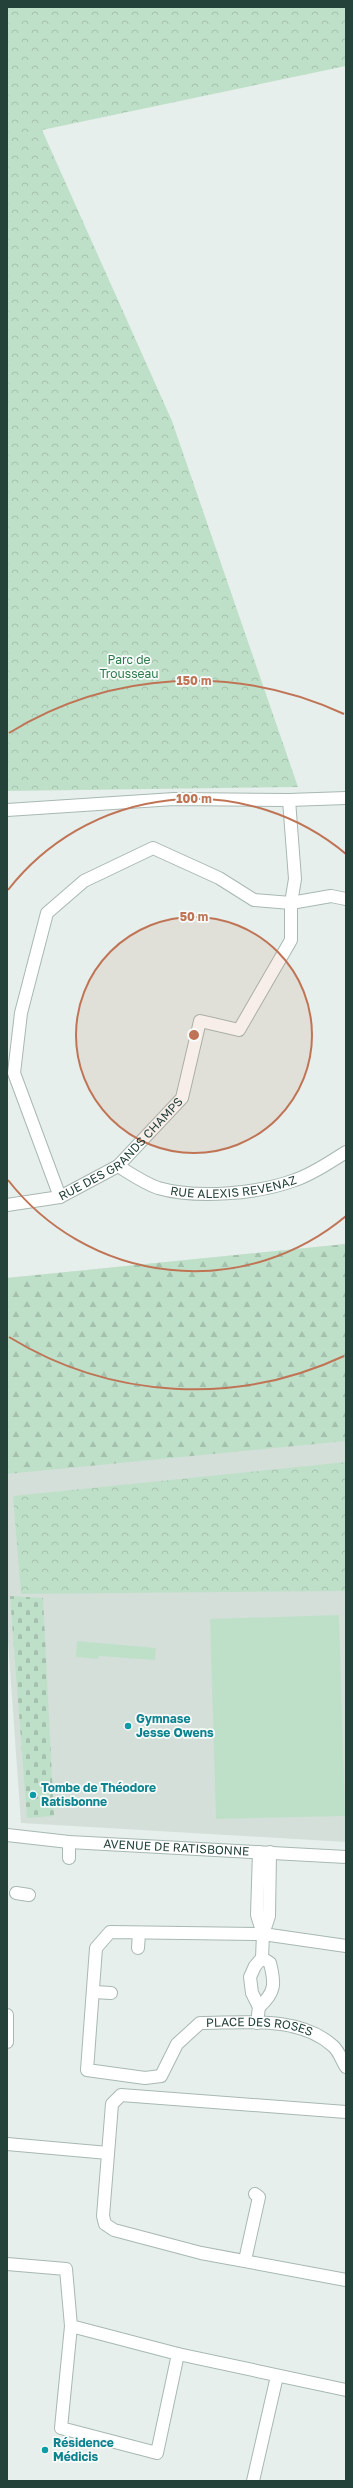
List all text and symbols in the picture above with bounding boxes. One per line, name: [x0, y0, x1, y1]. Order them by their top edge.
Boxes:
park label: Parc de Trousseau: [99, 652, 159, 681]
text: 150 m: [177, 673, 211, 688]
text: 100 m: [176, 791, 212, 806]
text: 50 m: [180, 909, 208, 924]
centre of rings: [187, 1028, 201, 1042]
street label: RUE DES GRANDS CHAMPS: [56, 1094, 186, 1203]
street label: RUE ALEXIS REVENAZ: [169, 1172, 298, 1201]
place label: Gymnase Jesse Owens: [136, 1711, 214, 1740]
marker: Gymnase Jesse Owens: [123, 1721, 133, 1731]
place label: Tombe de Théodore Ratisbonne: [41, 1780, 156, 1809]
marker: Tombe de Théodore Ratisbonne: [28, 1790, 38, 1800]
street label: AVENUE DE RATISBONNE: [103, 1836, 250, 1859]
street label: PLACE DES ROSES: [206, 2014, 316, 2039]
place label: Résidence Médicis: [53, 2435, 114, 2464]
marker: Résidence Médicis: [40, 2445, 50, 2455]

